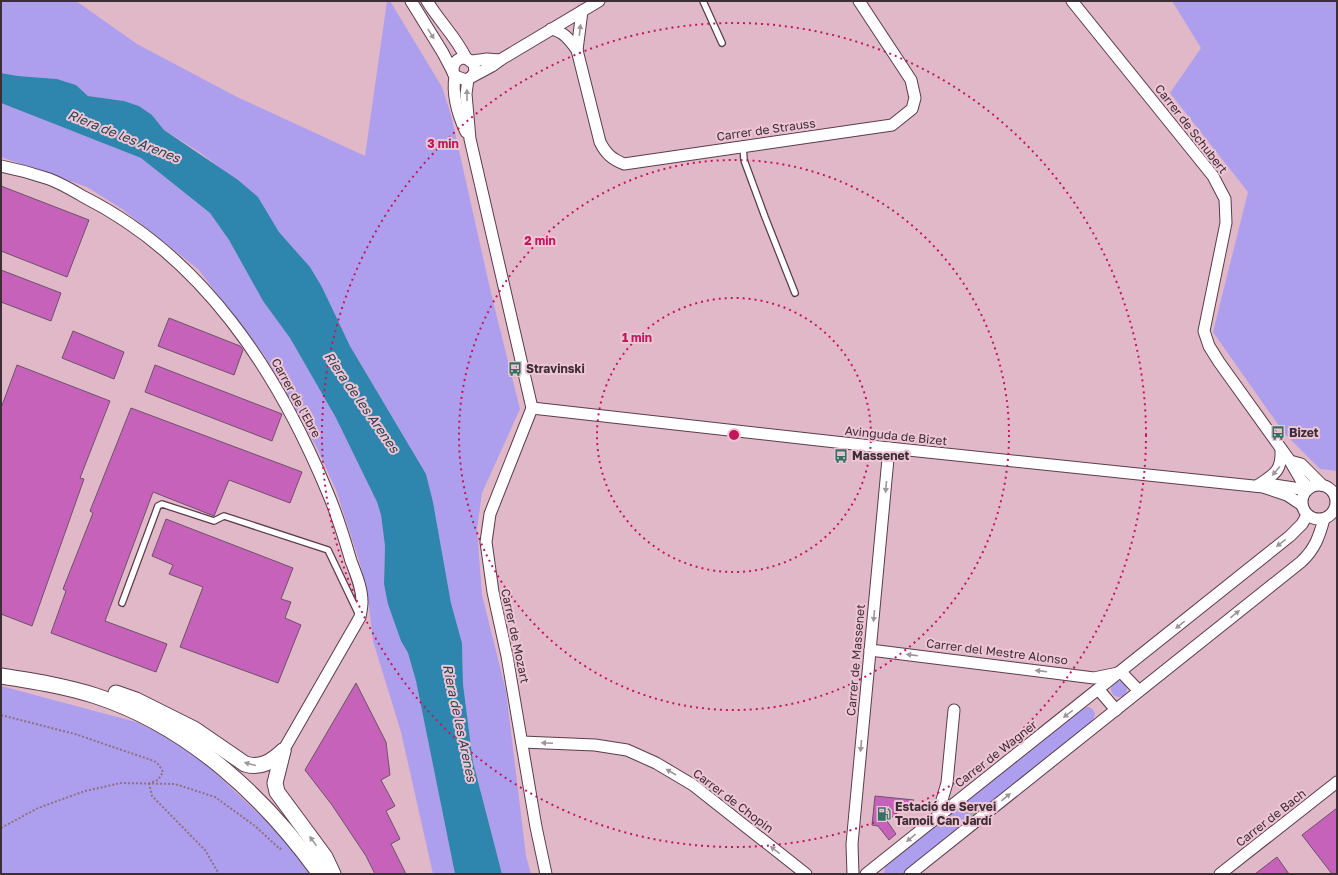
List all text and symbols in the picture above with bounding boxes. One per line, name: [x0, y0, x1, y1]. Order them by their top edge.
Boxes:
one-way arrow: [577, 24, 583, 36]
one-way arrow: [428, 28, 435, 40]
street label: Carrer de Schubert: [1152, 81, 1231, 176]
one-way arrow: [464, 88, 470, 101]
water label: Riera de les Arenes: [66, 106, 183, 166]
street label: Carrer de Strauss: [716, 115, 816, 144]
text: 3 min: [427, 136, 459, 151]
text: 2 min: [524, 233, 556, 248]
text: 1 min: [622, 330, 652, 345]
water label: Riera de les Arenes: [321, 348, 403, 456]
street label: Carrer de l'Ebre: [268, 355, 324, 440]
bus stop icon: Stravinski: [507, 361, 523, 377]
place label: Stravinski: [526, 361, 585, 376]
street label: Avinguda de Bizet: [844, 423, 948, 448]
bus stop icon: Bizet: [1270, 425, 1286, 441]
place label: Bizet: [1289, 425, 1319, 440]
centre of rings: [727, 428, 741, 442]
bus stop icon: Massenet: [833, 448, 849, 464]
place label: Massenet: [852, 448, 909, 463]
one-way arrow: [1271, 466, 1280, 476]
one-way arrow: [882, 481, 889, 493]
one-way arrow: [1275, 539, 1286, 548]
street label: Carrer de Mozart: [498, 587, 533, 685]
street label: Carrer de Massenet: [843, 603, 868, 716]
one-way arrow: [870, 610, 877, 623]
one-way arrow: [1229, 610, 1240, 619]
one-way arrow: [1174, 621, 1185, 629]
street label: Carrer del Mestre Alonso: [925, 635, 1069, 668]
one-way arrow: [906, 652, 918, 658]
water label: Riera de les Arenes: [440, 663, 480, 784]
one-way arrow: [1035, 668, 1047, 674]
one-way arrow: [1063, 710, 1074, 718]
street label: Carrer de Wagner: [952, 717, 1040, 790]
one-way arrow: [540, 740, 553, 746]
one-way arrow: [858, 740, 865, 752]
one-way arrow: [243, 761, 256, 767]
street label: Carrer de Chopin: [690, 765, 777, 836]
one-way arrow: [665, 769, 677, 776]
street label: Carrer de Bach: [1233, 786, 1309, 850]
one-way arrow: [1001, 793, 1012, 802]
place label: Estació de Servei Tamoil Can Jardí: [895, 799, 996, 828]
fuel station icon: Estació de Servei Tamoil Can Jardí: [876, 806, 892, 822]
one-way arrow: [906, 834, 917, 842]
one-way arrow: [309, 835, 317, 846]
one-way arrow: [770, 845, 781, 854]

